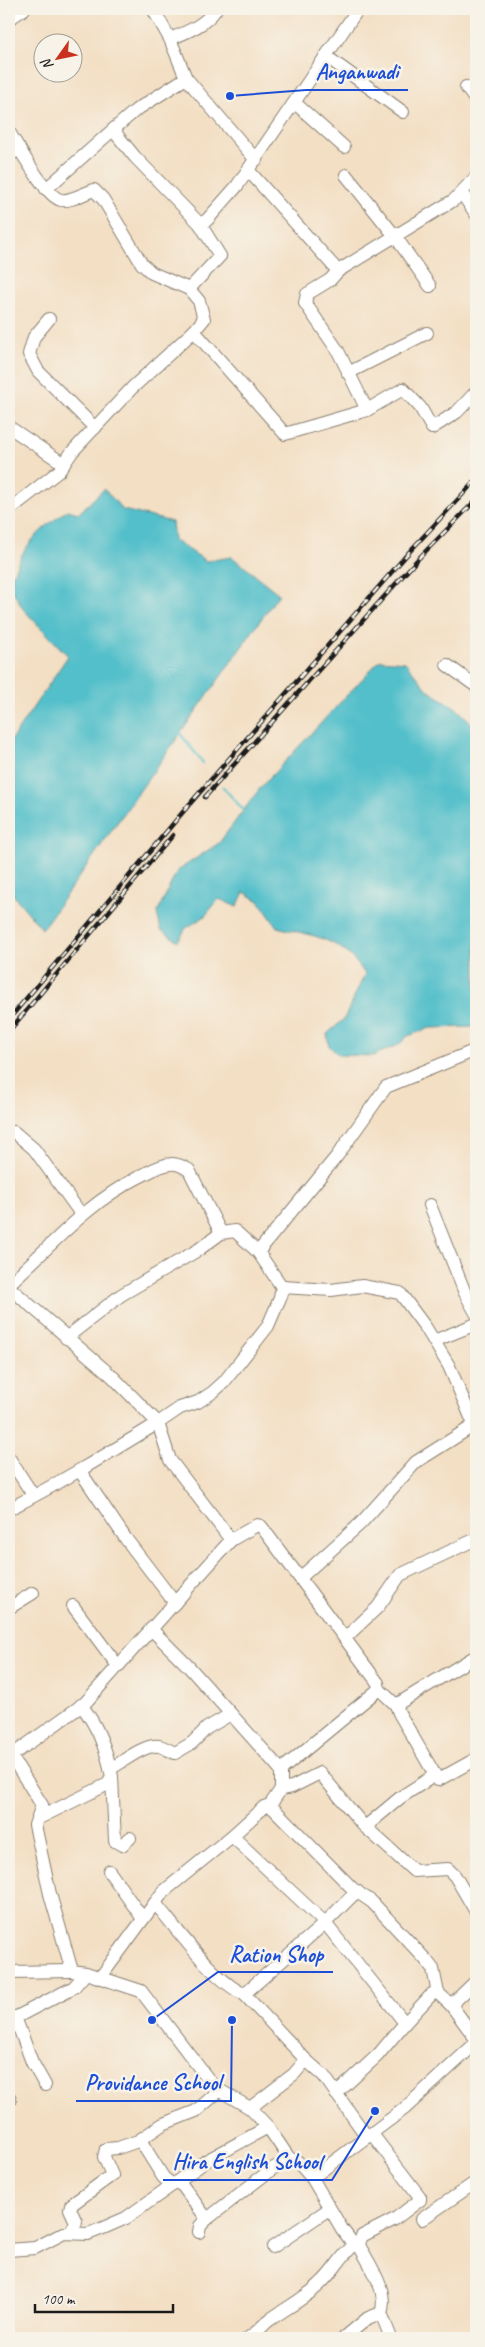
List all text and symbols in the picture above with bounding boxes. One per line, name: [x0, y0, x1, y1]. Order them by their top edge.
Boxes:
north arrow: [32, 32, 82, 82]
callout: Anganwadi: [306, 53, 408, 90]
text: N: [37, 55, 57, 73]
text: Anganwadi: [316, 58, 401, 86]
callout: Ration Shop: [218, 1935, 333, 1972]
text: Ration Shop: [229, 1941, 325, 1969]
callout: Providance School: [76, 2064, 231, 2101]
text: Providance School: [85, 2069, 225, 2097]
callout: Hira English School: [163, 2143, 332, 2180]
text: Hira English School: [172, 2148, 326, 2176]
scale bar: [35, 2282, 172, 2314]
text: 100 m: [42, 2290, 76, 2309]

